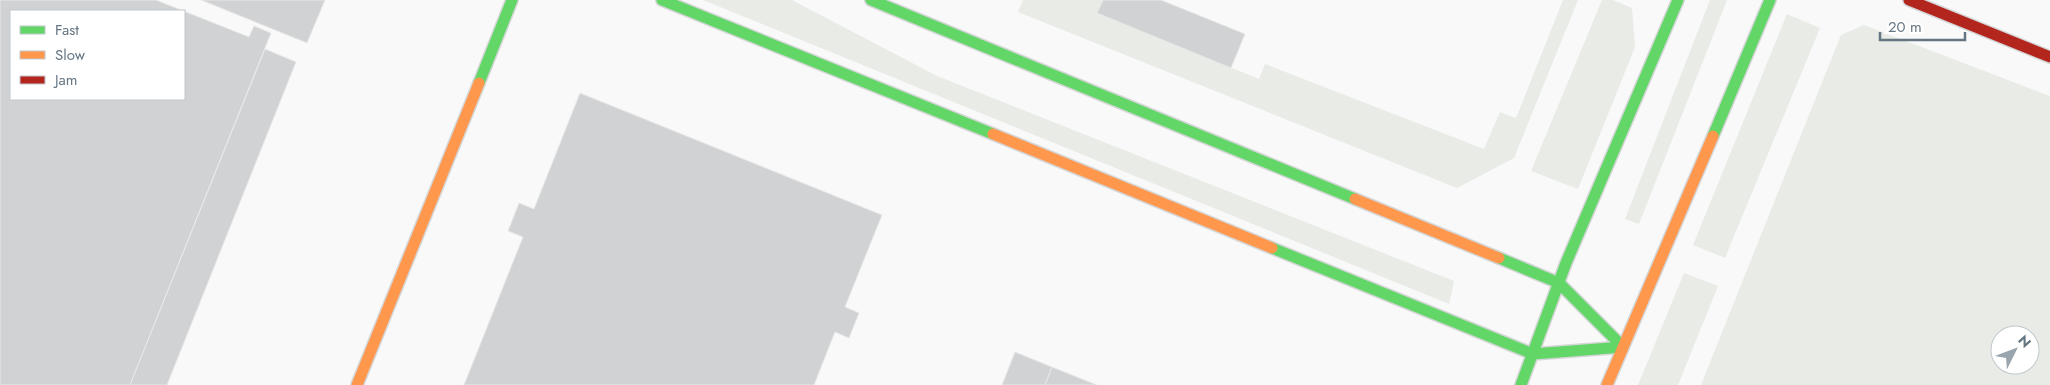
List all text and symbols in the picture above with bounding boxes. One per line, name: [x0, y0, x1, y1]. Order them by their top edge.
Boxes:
legend: [10, 10, 185, 100]
scale bar: [1880, 10, 1965, 42]
text: 20 m: [1888, 16, 1922, 38]
text: Fast: [55, 19, 79, 41]
text: Slow: [55, 44, 86, 66]
text: Jam: [53, 69, 78, 91]
north arrow: [1990, 325, 2040, 375]
text: N: [2014, 330, 2036, 352]

